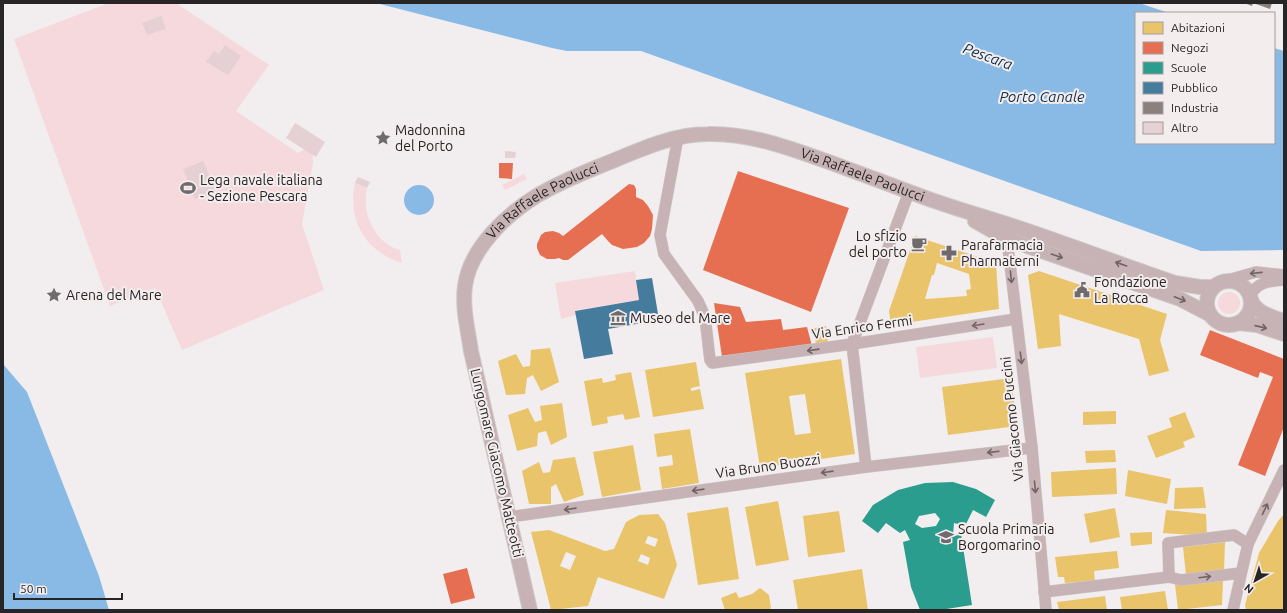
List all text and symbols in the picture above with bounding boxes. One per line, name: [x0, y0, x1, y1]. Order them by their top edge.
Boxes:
legend: [1135, 12, 1275, 144]
text: Abitazioni: [1171, 21, 1225, 34]
water label: Pescara: [961, 39, 1015, 73]
text: Negozi: [1171, 41, 1209, 54]
text: Scuole: [1171, 61, 1207, 74]
text: Pubblico: [1171, 81, 1218, 94]
water label: Porto Canale: [999, 88, 1085, 105]
text: Industria: [1171, 101, 1218, 114]
text: Altro: [1171, 121, 1198, 134]
place label: Madonnina del Porto: [395, 122, 465, 154]
place icon: Madonnina del Porto: [374, 129, 392, 147]
street label: Via Raffaele Paolucci: [798, 145, 927, 205]
street label: Via Raffaele Paolucci: [483, 159, 601, 242]
place label: Lega navale italiana - Sezione Pescara: [200, 172, 323, 204]
sports icon: Lega navale italiana - Sezione Pescara: [179, 179, 197, 197]
place label: Lo sfizio del porto: [849, 228, 907, 260]
cafe icon: Lo sfizio del porto: [910, 235, 928, 253]
place label: Parafarmacia Pharmaterni: [961, 237, 1043, 269]
pharmacy icon: Parafarmacia Pharmaterni: [940, 244, 958, 262]
one-way arrow: [1051, 253, 1064, 260]
one-way arrow: [1115, 260, 1128, 267]
one-way arrow: [1250, 269, 1263, 277]
one-way arrow: [1008, 270, 1015, 283]
place label: Fondazione La Rocca: [1094, 274, 1167, 306]
public building icon: Fondazione La Rocca: [1073, 281, 1091, 299]
place icon: Arena del Mare: [45, 286, 63, 304]
place label: Arena del Mare: [66, 287, 162, 303]
one-way arrow: [1173, 296, 1186, 303]
museum icon: Museo del Mare: [609, 309, 627, 327]
place label: Museo del Mare: [630, 310, 731, 326]
street label: Via Enrico Fermi: [811, 312, 913, 342]
one-way arrow: [971, 321, 984, 329]
one-way arrow: [1255, 323, 1268, 331]
one-way arrow: [807, 346, 820, 353]
one-way arrow: [1017, 351, 1025, 364]
street label: Via Giacomo Puccini: [997, 356, 1027, 482]
street label: Lungomare Giacomo Matteotti: [467, 367, 527, 559]
one-way arrow: [987, 449, 1000, 456]
street label: Via Bruno Buozzi: [714, 451, 822, 481]
one-way arrow: [821, 468, 834, 476]
one-way arrow: [1031, 480, 1038, 493]
one-way arrow: [692, 486, 705, 494]
one-way arrow: [1262, 504, 1269, 516]
one-way arrow: [564, 505, 577, 513]
place label: Scuola Primaria Borgomarino: [958, 521, 1054, 553]
school or university icon: Scuola Primaria Borgomarino: [937, 528, 955, 546]
north arrow: [1235, 561, 1275, 601]
one-way arrow: [1198, 573, 1211, 581]
scale bar: [14, 575, 122, 601]
text: 50 m: [20, 582, 47, 595]
text: N: [1242, 582, 1256, 596]

